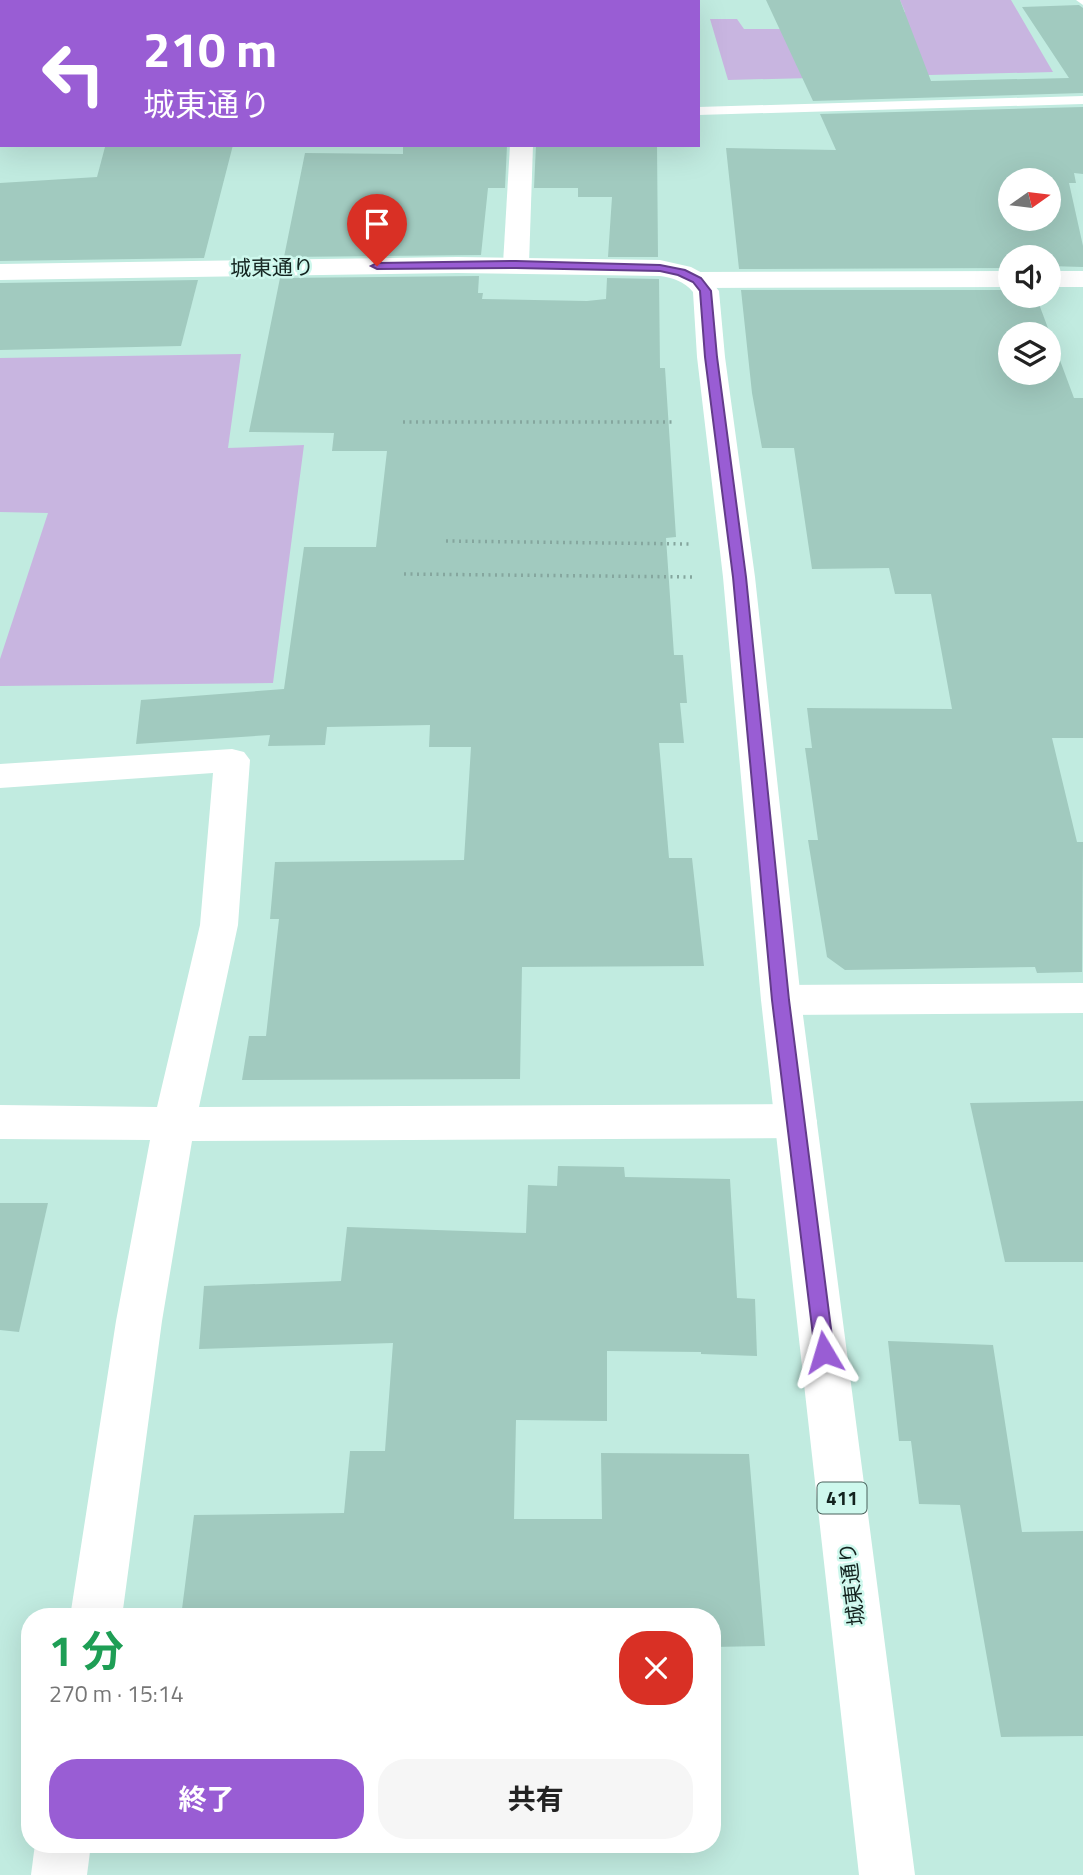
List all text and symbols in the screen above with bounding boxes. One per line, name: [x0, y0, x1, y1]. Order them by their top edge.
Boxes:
text: 210 m: [143, 11, 277, 86]
icon: left: [28, 28, 119, 119]
text: 城東通り: [143, 80, 271, 128]
north arrow: [998, 168, 1060, 231]
map controls: [998, 168, 1061, 385]
pin: [347, 194, 407, 266]
icon: arrive: [358, 205, 396, 243]
button: sound: [998, 245, 1061, 308]
street label: 城東通り: [230, 250, 314, 284]
button: layers: [998, 322, 1061, 385]
position arrow: [787, 1315, 861, 1389]
road number: 411: [818, 1482, 866, 1514]
street label: 城東通り: [830, 1540, 872, 1628]
text: 1 分: [49, 1618, 124, 1682]
button: close: [619, 1631, 693, 1705]
text: 270 m · 15:14: [49, 1676, 184, 1711]
button: 終了: [49, 1759, 364, 1839]
button: 共有: [378, 1759, 693, 1839]

